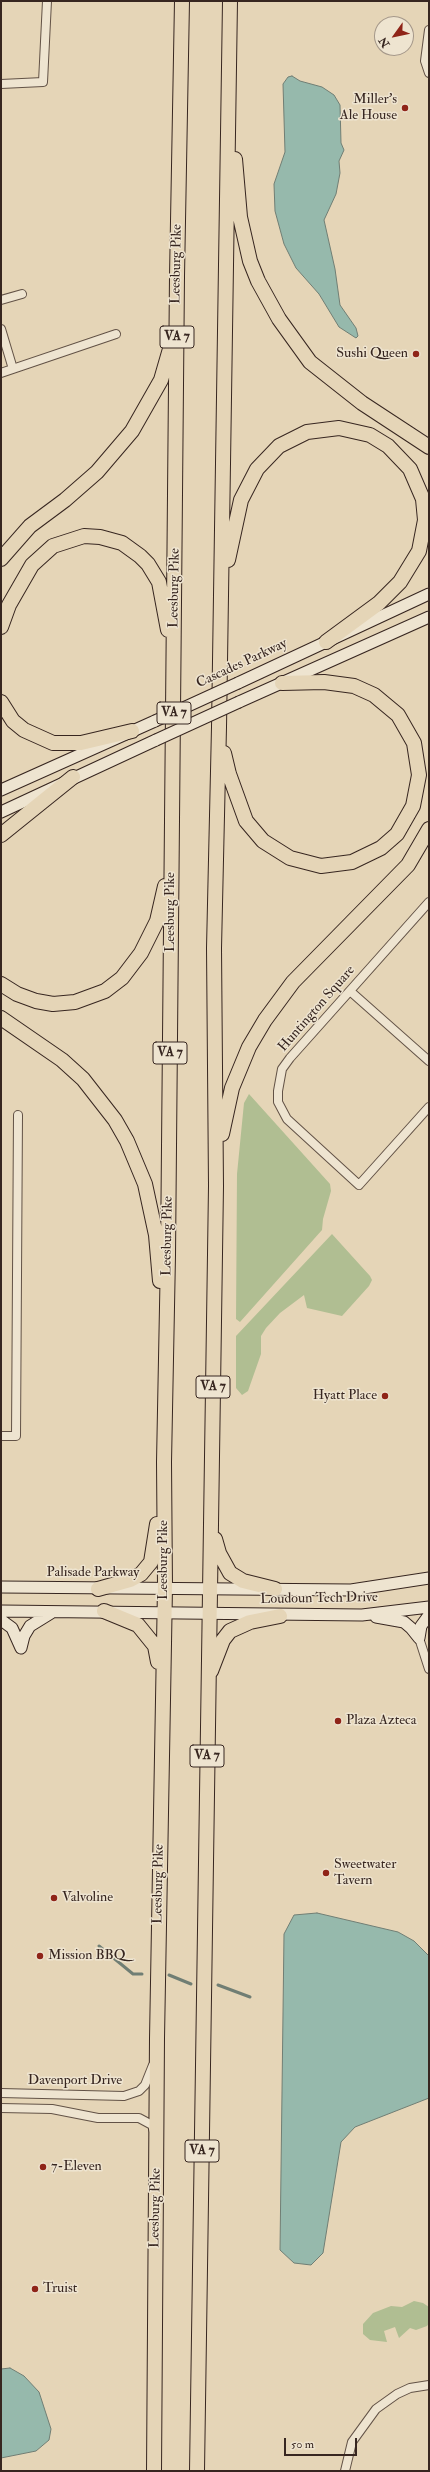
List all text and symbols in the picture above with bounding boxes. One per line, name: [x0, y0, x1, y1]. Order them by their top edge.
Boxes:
north arrow: [374, 16, 414, 56]
text: N: [376, 35, 392, 50]
place label: Miller's Ale House: [340, 92, 397, 124]
marker: Miller's Ale House: [400, 103, 410, 113]
street label: Leesburg Pike: [168, 224, 186, 304]
road number: VA 7: [160, 326, 194, 348]
place label: Sushi Queen: [336, 346, 408, 362]
marker: Sushi Queen: [411, 349, 421, 359]
street label: Leesburg Pike: [166, 548, 184, 628]
street label: Cascades Parkway: [194, 636, 290, 692]
road number: VA 7: [157, 702, 191, 724]
street label: Leesburg Pike: [163, 872, 179, 952]
street label: Huntington Square: [275, 963, 359, 1055]
road number: VA 7: [153, 1042, 187, 1064]
street label: Leesburg Pike: [159, 1196, 177, 1276]
road number: VA 7: [196, 1376, 230, 1398]
place label: Hyatt Place: [313, 1388, 377, 1404]
marker: Hyatt Place: [380, 1391, 390, 1401]
street label: Leesburg Pike: [156, 1520, 172, 1600]
street label: Palisade Parkway: [47, 1565, 139, 1581]
street label: Loudoun Tech Drive: [260, 1590, 378, 1608]
place label: Plaza Azteca: [346, 1713, 416, 1729]
marker: Plaza Azteca: [333, 1716, 343, 1726]
road number: VA 7: [190, 1745, 224, 1767]
street label: Leesburg Pike: [150, 1844, 168, 1924]
place label: Sweetwater Tavern: [334, 1857, 396, 1890]
marker: Sweetwater Tavern: [321, 1868, 331, 1878]
place label: Valvoline: [62, 1890, 113, 1906]
marker: Valvoline: [49, 1893, 59, 1903]
place label: Mission BBQ: [48, 1948, 126, 1964]
marker: Mission BBQ: [35, 1951, 45, 1961]
street label: Davenport Drive: [28, 2073, 122, 2089]
road number: VA 7: [185, 2140, 219, 2162]
place label: 7-Eleven: [51, 2159, 102, 2175]
marker: 7-Eleven: [38, 2162, 48, 2172]
street label: Leesburg Pike: [147, 2168, 165, 2248]
place label: Truist: [43, 2281, 77, 2297]
marker: Truist: [30, 2284, 40, 2294]
scale bar: [286, 2430, 359, 2456]
text: 50 m: [291, 2437, 314, 2452]

